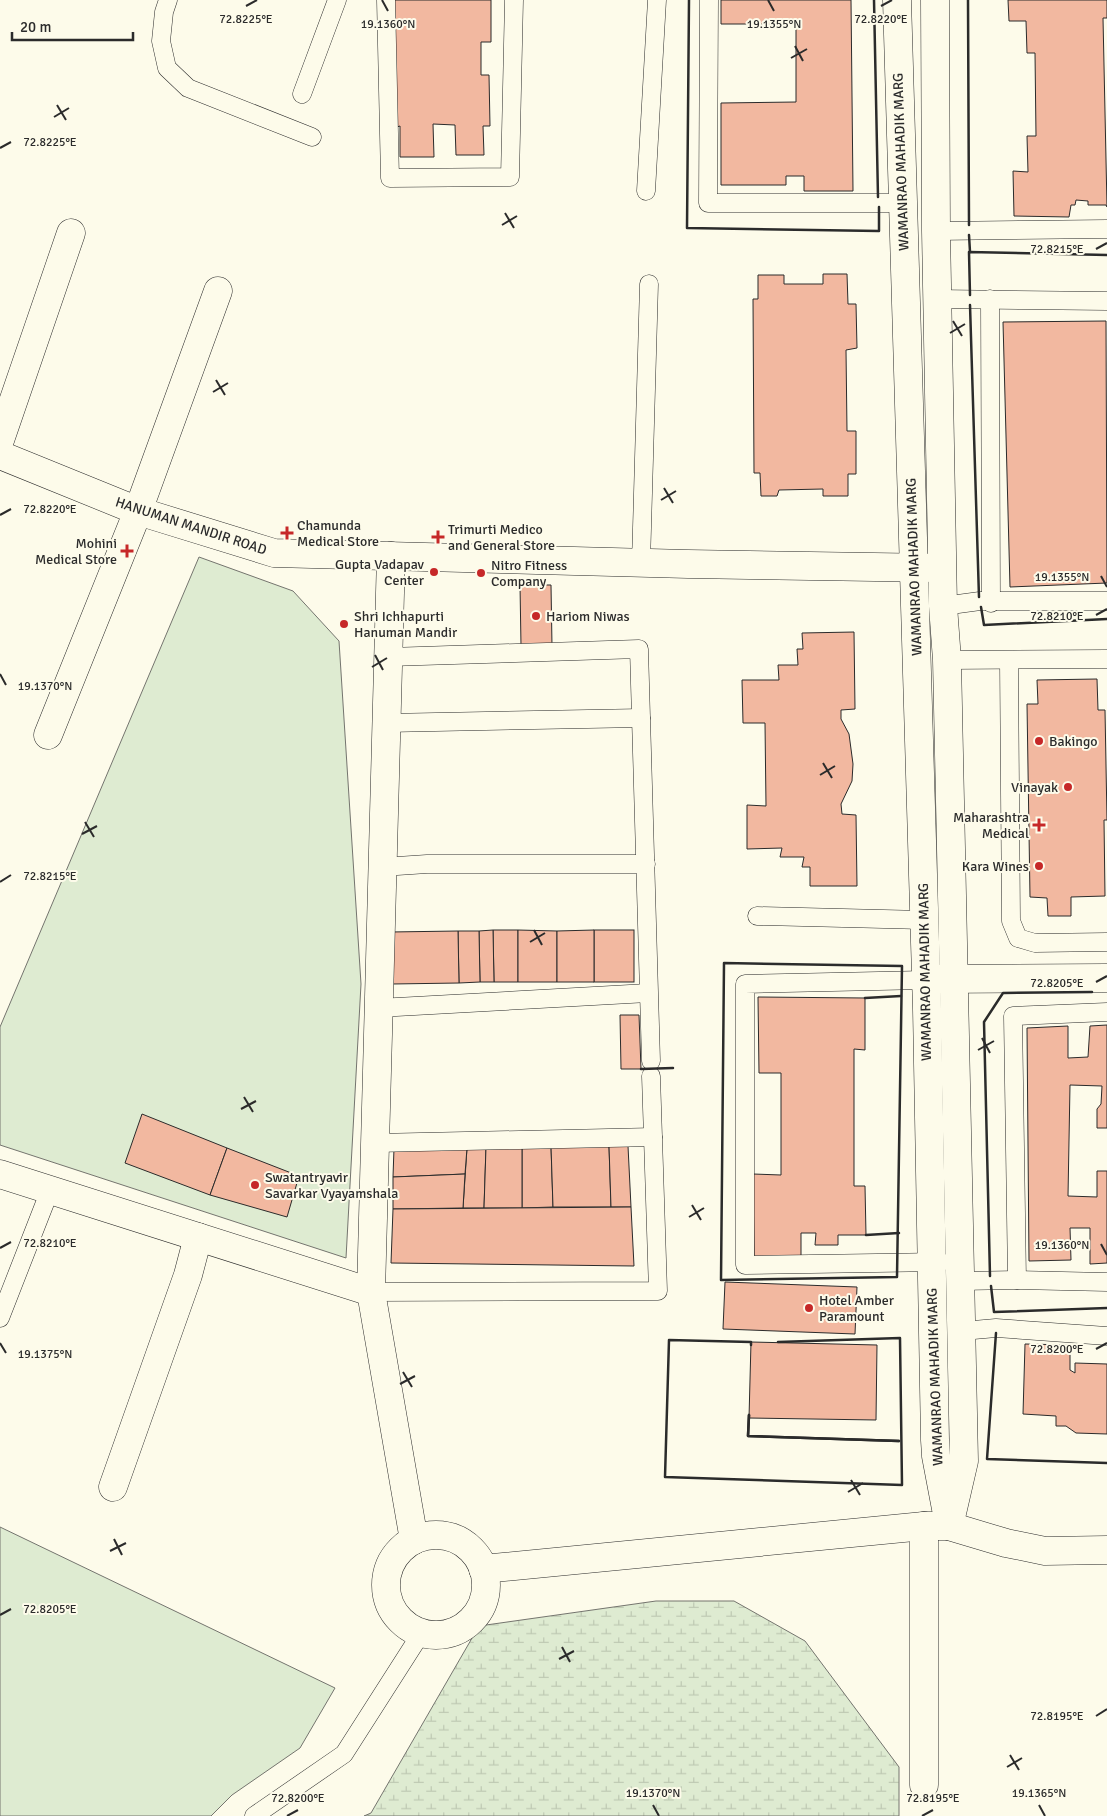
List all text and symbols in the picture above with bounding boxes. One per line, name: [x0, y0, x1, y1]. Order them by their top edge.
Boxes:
scale bar: [12, 10, 134, 42]
text: 72.8225°E: [219, 12, 273, 27]
text: 72.8220°E: [854, 12, 908, 27]
text: 19.1360°N: [361, 17, 415, 32]
text: 19.1355°N: [747, 17, 801, 32]
text: 20 m: [20, 18, 51, 36]
street label: WAMANRAO MAHADIK MARG: [889, 73, 913, 251]
text: 72.8225°E: [23, 135, 77, 150]
text: 72.8215°E: [1030, 242, 1084, 257]
street label: WAMANRAO MAHADIK MARG: [902, 478, 926, 656]
street label: HANUMAN MANDIR ROAD: [113, 493, 269, 559]
text: 72.8220°E: [23, 502, 77, 517]
place label: Chamunda Medical Store: [297, 517, 379, 550]
place label: Trimurti Medico and General Store: [448, 521, 555, 554]
marker: Chamunda Medical Store: [281, 527, 293, 539]
marker: Trimurti Medico and General Store: [432, 531, 444, 543]
place label: Mohini Medical Store: [35, 535, 117, 568]
marker: Mohini Medical Store: [121, 545, 133, 557]
place label: Gupta Vadapav Center: [335, 556, 425, 589]
place label: Nitro Fitness Company: [491, 557, 567, 590]
marker: Gupta Vadapav Center: [428, 566, 440, 578]
marker: Nitro Fitness Company: [475, 567, 487, 579]
text: 19.1355°N: [1035, 570, 1089, 585]
place label: Shri Ichhapurti Hanuman Mandir: [354, 608, 458, 641]
place label: Hariom Niwas: [546, 608, 630, 625]
text: 72.8210°E: [1030, 609, 1084, 624]
marker: Hariom Niwas: [530, 610, 542, 622]
marker: Shri Ichhapurti Hanuman Mandir: [338, 618, 350, 630]
text: 19.1370°N: [18, 679, 72, 694]
place label: Bakingo: [1049, 733, 1098, 750]
marker: Bakingo: [1033, 735, 1045, 747]
place label: Vinayak: [1011, 779, 1058, 796]
marker: Vinayak: [1062, 781, 1074, 793]
place label: Maharashtra Medical: [953, 809, 1029, 842]
marker: Maharashtra Medical: [1033, 819, 1045, 831]
place label: Kara Wines: [962, 858, 1029, 875]
marker: Kara Wines: [1033, 860, 1045, 872]
text: 72.8215°E: [23, 869, 77, 884]
street label: WAMANRAO MAHADIK MARG: [915, 883, 935, 1061]
text: 72.8205°E: [1030, 976, 1084, 991]
place label: Swatantryavir Savarkar Vyayamshala: [265, 1169, 398, 1202]
marker: Swatantryavir Savarkar Vyayamshala: [249, 1179, 261, 1191]
text: 72.8210°E: [23, 1236, 77, 1251]
text: 19.1360°N: [1035, 1238, 1089, 1253]
street label: WAMANRAO MAHADIK MARG: [923, 1288, 947, 1466]
place label: Hotel Amber Paramount: [819, 1292, 895, 1325]
marker: Hotel Amber Paramount: [803, 1302, 815, 1314]
text: 72.8200°E: [1030, 1342, 1084, 1357]
text: 19.1375°N: [18, 1347, 72, 1362]
text: 72.8205°E: [23, 1602, 77, 1617]
text: 72.8195°E: [1030, 1709, 1084, 1724]
text: 19.1370°N: [626, 1786, 680, 1801]
text: 19.1365°N: [1012, 1786, 1066, 1801]
text: 72.8200°E: [271, 1791, 325, 1806]
text: 72.8195°E: [906, 1791, 960, 1806]

